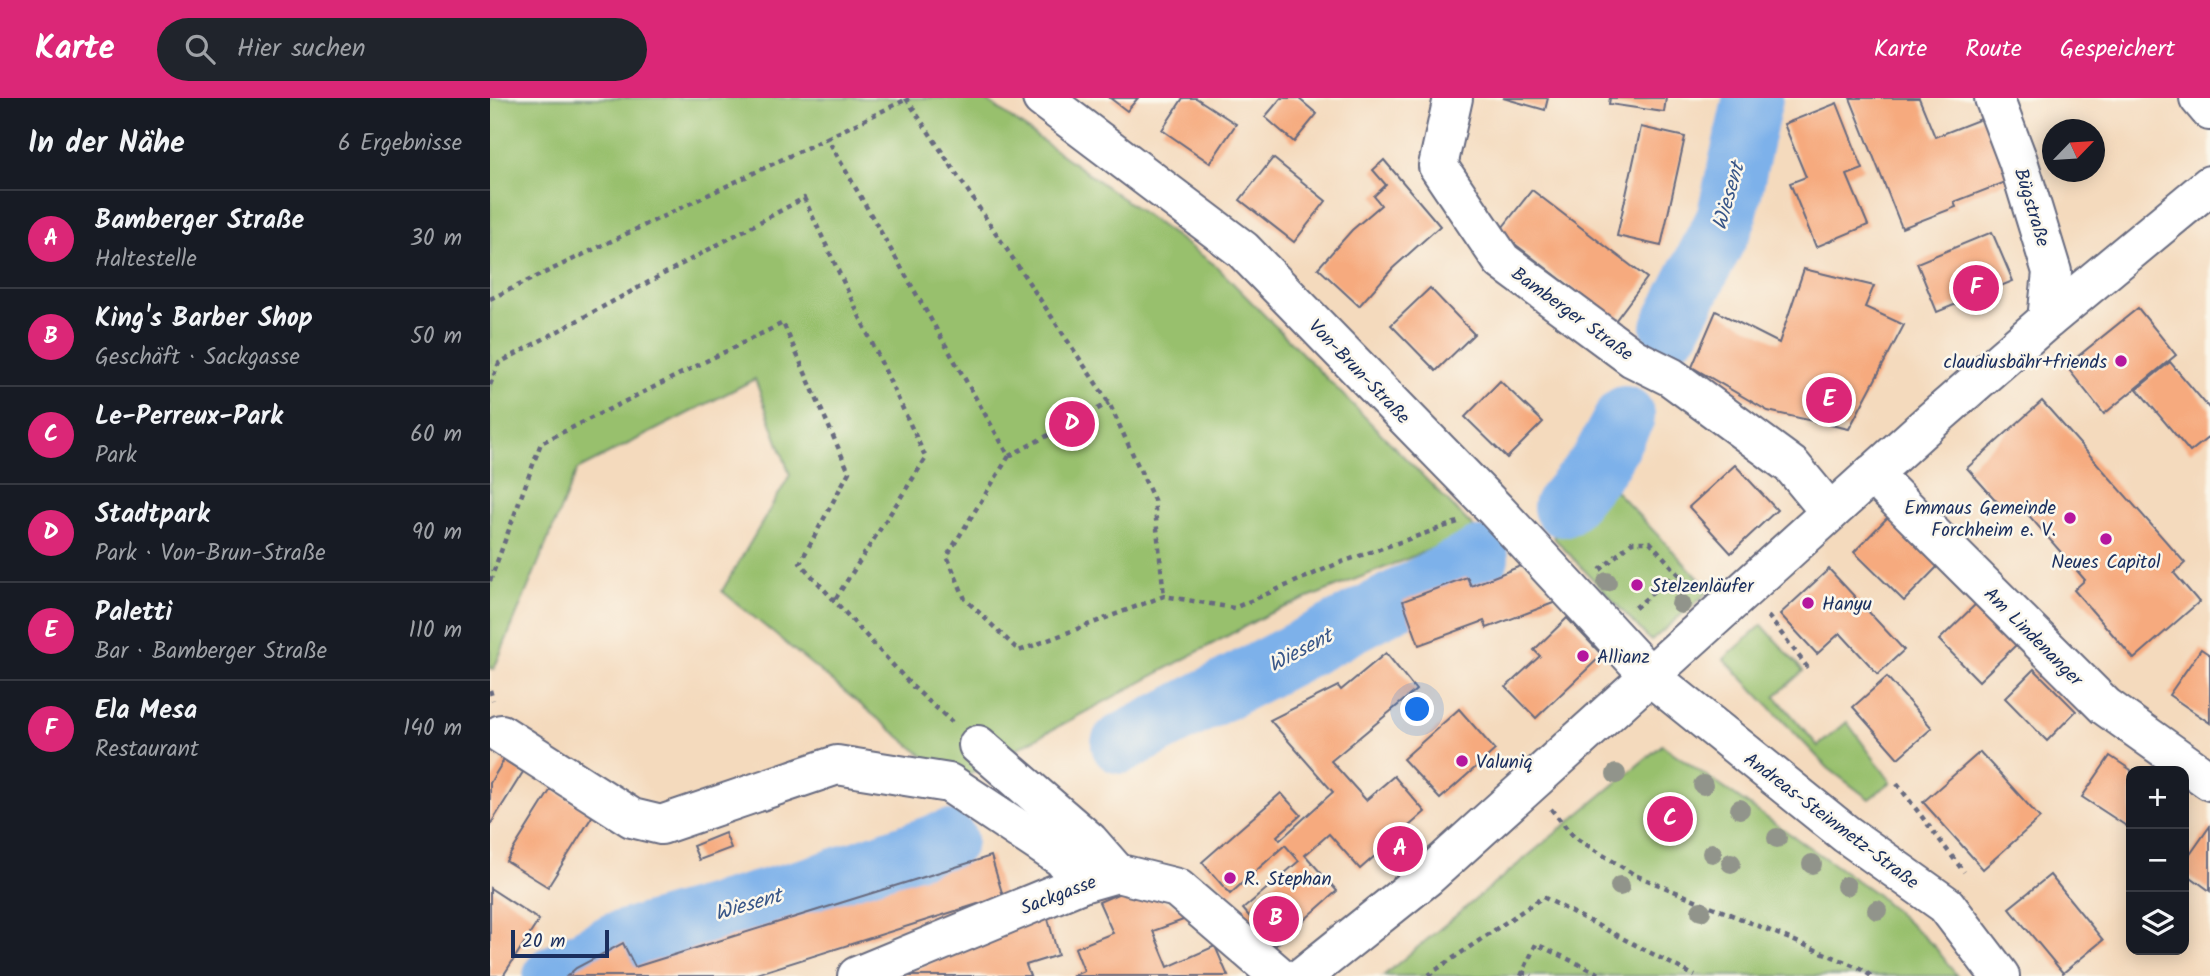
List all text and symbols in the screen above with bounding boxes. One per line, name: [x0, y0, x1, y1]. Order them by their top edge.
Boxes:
search box: [157, 18, 647, 81]
text: Karte: [35, 23, 115, 76]
text: Hier suchen: [237, 28, 366, 70]
icon: search: [181, 30, 219, 68]
text: Karte: [1874, 30, 1927, 69]
text: Route: [1965, 30, 2022, 69]
text: Gespeichert: [2060, 30, 2175, 69]
north arrow: [2042, 119, 2105, 182]
text: In der Nähe: [28, 120, 185, 168]
text: 6 Ergebnisse: [338, 126, 462, 162]
water label: Wiesent: [1704, 156, 1756, 234]
street label: Bügstraße: [2005, 165, 2057, 251]
text: Bamberger Straße: [95, 200, 304, 242]
text: A: [44, 221, 58, 257]
text: 30 m: [410, 221, 462, 257]
text: Haltestelle: [95, 242, 197, 278]
street label: Bamberger Straße: [1504, 260, 1640, 370]
pin: F: [1953, 262, 1999, 314]
text: King's Barber Shop: [95, 298, 313, 340]
street label: Von-Brun-Straße: [1300, 313, 1417, 432]
text: B: [44, 319, 58, 355]
text: 50 m: [411, 319, 462, 355]
text: Geschäft · Sackgasse: [95, 340, 300, 376]
place label: claudiusbähr+friends: [1944, 348, 2107, 378]
marker: claudiusbähr+friends: [2113, 353, 2129, 369]
pin: E: [1806, 374, 1852, 426]
text: Le-Perreux-Park: [95, 396, 283, 438]
pin: D: [1049, 398, 1095, 450]
text: C: [44, 417, 58, 453]
text: 60 m: [410, 417, 462, 453]
text: Park: [95, 438, 137, 474]
text: Stadtpark: [95, 494, 210, 536]
place label: Emmaus Gemeinde Forchheim e. V.: [1904, 494, 2056, 546]
marker: Emmaus Gemeinde Forchheim e. V.: [2062, 510, 2078, 526]
text: D: [43, 515, 59, 551]
text: 90 m: [412, 515, 462, 551]
marker: Neues Capitol: [2098, 531, 2114, 547]
text: Park · Von-Brun-Straße: [95, 536, 326, 572]
place label: Neues Capitol: [2051, 548, 2161, 578]
place label: Stelzenläufer: [1651, 572, 1755, 602]
marker: Stelzenläufer: [1629, 577, 1645, 593]
street label: Am Lindenanger: [1976, 581, 2090, 695]
place label: Hanyu: [1822, 590, 1872, 620]
text: Paletti: [95, 592, 172, 634]
marker: Hanyu: [1800, 595, 1816, 611]
text: E: [45, 613, 57, 649]
text: 110 m: [409, 613, 462, 649]
water label: Wiesent: [1263, 619, 1341, 682]
text: Bar · Bamberger Straße: [95, 634, 327, 670]
place label: Allianz: [1597, 643, 1650, 673]
marker: Allianz: [1575, 648, 1591, 664]
text: Ela Mesa: [95, 690, 197, 732]
your location: [1400, 692, 1434, 726]
text: F: [45, 711, 57, 747]
text: 140 m: [403, 711, 462, 747]
text: Restaurant: [95, 732, 199, 768]
street label: Andreas-Steinmetz-Straße: [1737, 746, 1925, 898]
place label: Valuniq: [1476, 748, 1532, 778]
marker: Valuniq: [1454, 753, 1470, 769]
map controls: [2126, 766, 2189, 955]
button: +: [2126, 766, 2189, 829]
pin: C: [1647, 793, 1693, 845]
pin: A: [1377, 823, 1423, 875]
button: −: [2126, 829, 2189, 892]
place label: R. Stephan: [1244, 865, 1332, 895]
street label: Sackgasse: [1016, 868, 1101, 924]
marker: R. Stephan: [1222, 870, 1238, 886]
water label: Wiesent: [711, 879, 789, 931]
button: layers: [2126, 892, 2189, 955]
pin: B: [1253, 893, 1299, 945]
scale bar: [511, 927, 609, 959]
text: 20 m: [522, 927, 565, 957]

